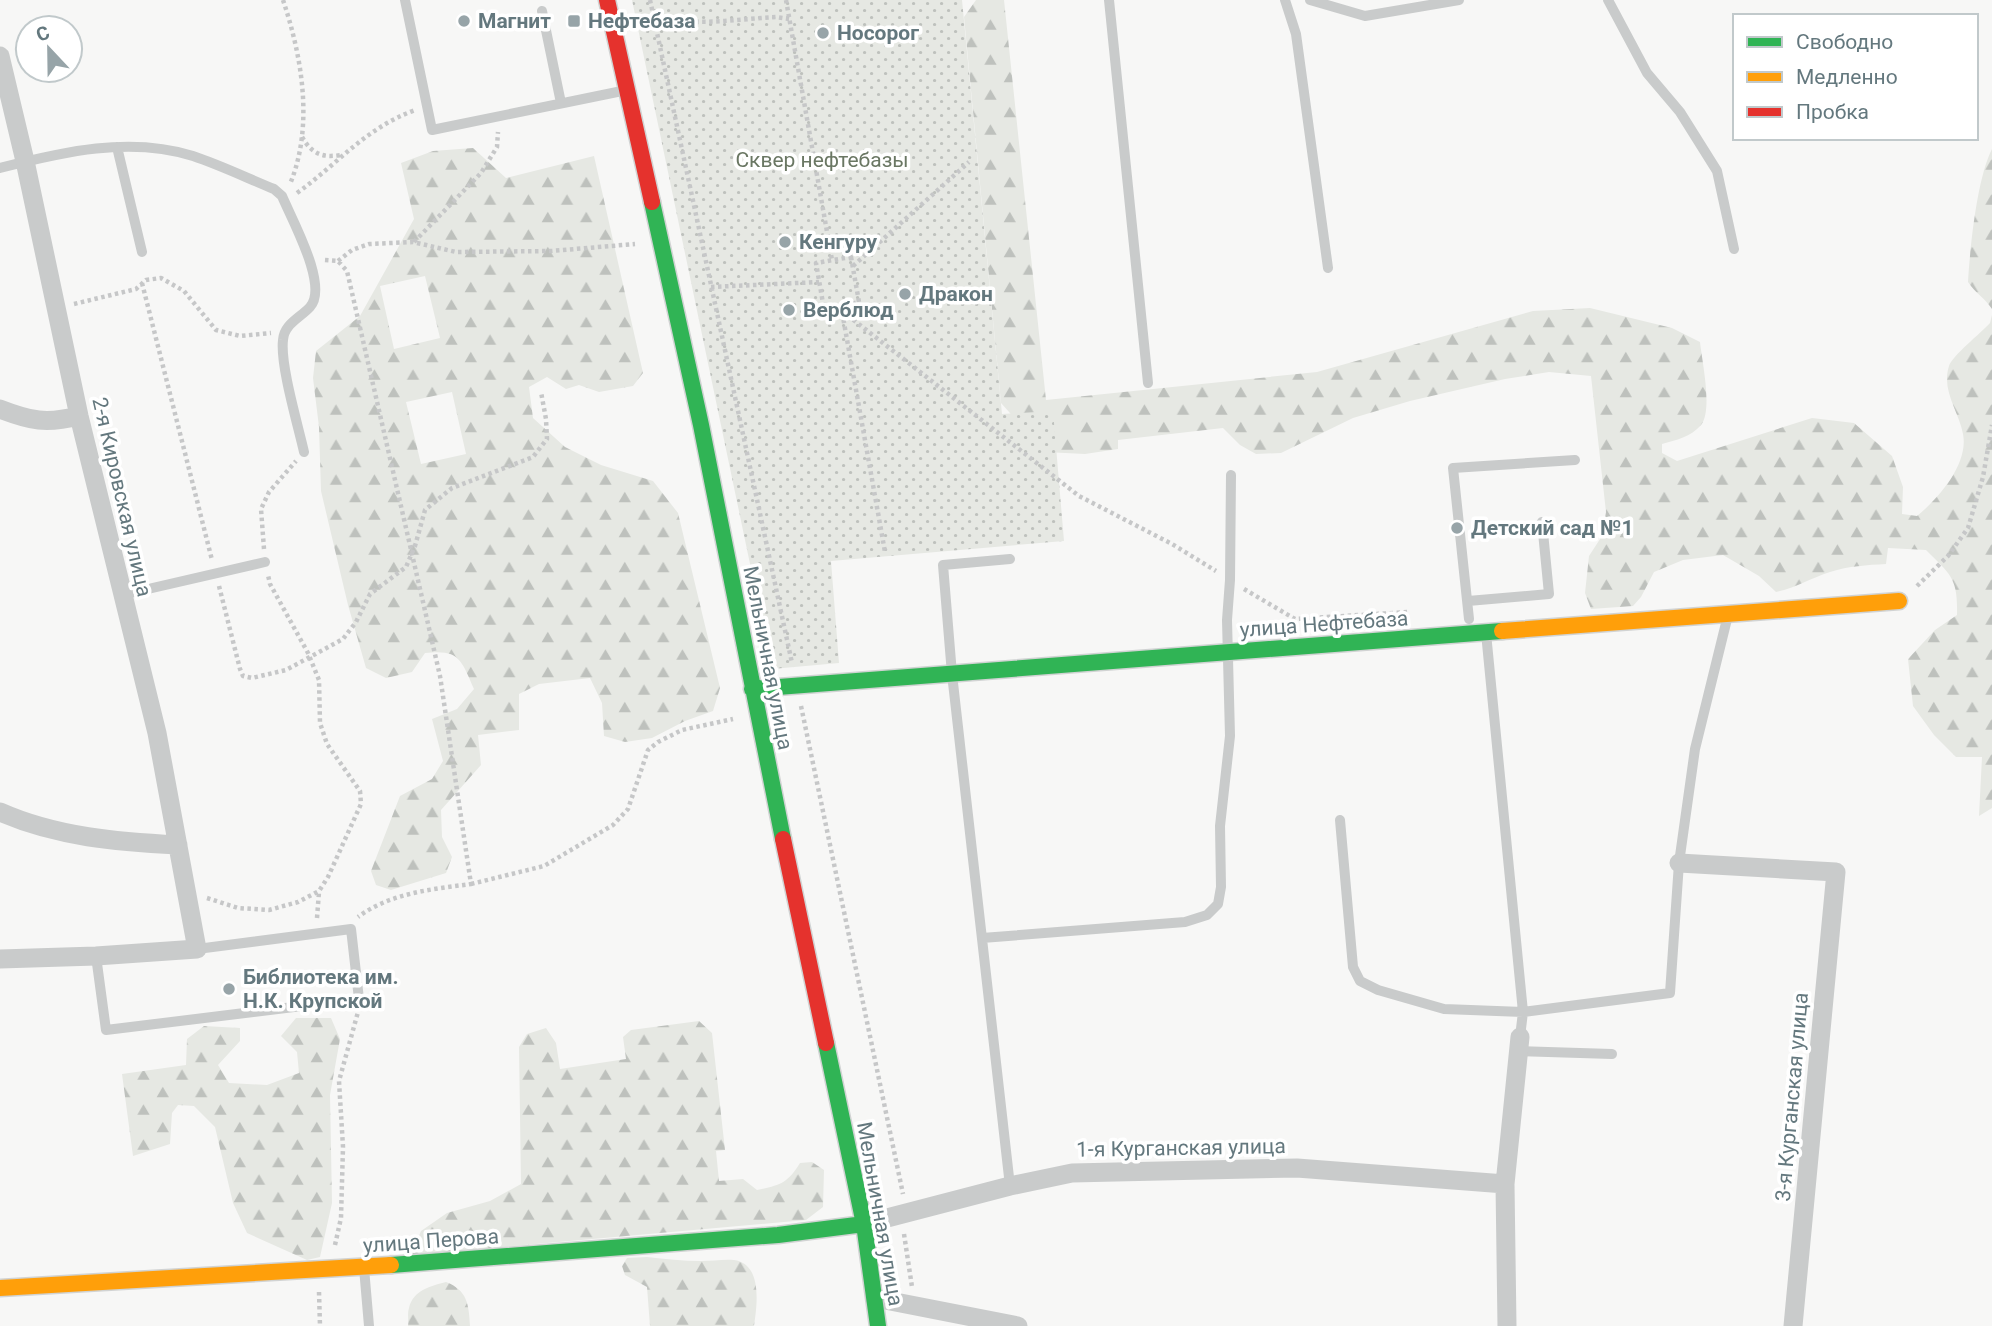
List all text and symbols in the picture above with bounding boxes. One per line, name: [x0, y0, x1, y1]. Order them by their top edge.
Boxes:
place label: Магнит: [478, 9, 551, 33]
place label: Нефтебаза: [588, 9, 696, 33]
marker: Магнит: [456, 13, 472, 29]
marker: Нефтебаза: [566, 13, 582, 29]
north arrow: [14, 14, 84, 84]
legend: [1733, 14, 1978, 140]
text: С: [33, 21, 53, 47]
place label: Носорог: [837, 21, 919, 45]
marker: Носорог: [815, 25, 831, 41]
text: Свободно: [1796, 30, 1893, 54]
text: Медленно: [1796, 65, 1898, 89]
text: Пробка: [1796, 100, 1869, 124]
park label: Сквер нефтебазы: [735, 148, 909, 172]
place label: Кенгуру: [799, 230, 878, 254]
marker: Кенгуру: [777, 234, 793, 250]
place label: Дракон: [919, 282, 993, 306]
marker: Дракон: [897, 286, 913, 302]
place label: Верблюд: [803, 298, 894, 322]
marker: Верблюд: [781, 302, 797, 318]
street label: 2-я Кировская улица: [87, 395, 157, 599]
place label: Детский сад №1: [1471, 516, 1634, 540]
marker: Детский сад №1: [1449, 520, 1465, 536]
street label: Мельничная улица: [738, 564, 798, 752]
street label: улица Нефтебаза: [1239, 606, 1409, 642]
place label: Библиотека им. Н.К. Крупской: [243, 965, 399, 1013]
marker: Библиотека им. Н.К. Крупской: [221, 981, 237, 997]
street label: 3-я Курганская улица: [1771, 992, 1813, 1202]
street label: Мельничная улица: [852, 1120, 908, 1308]
street label: 1-я Курганская улица: [1076, 1134, 1286, 1162]
street label: улица Перова: [362, 1224, 500, 1258]

